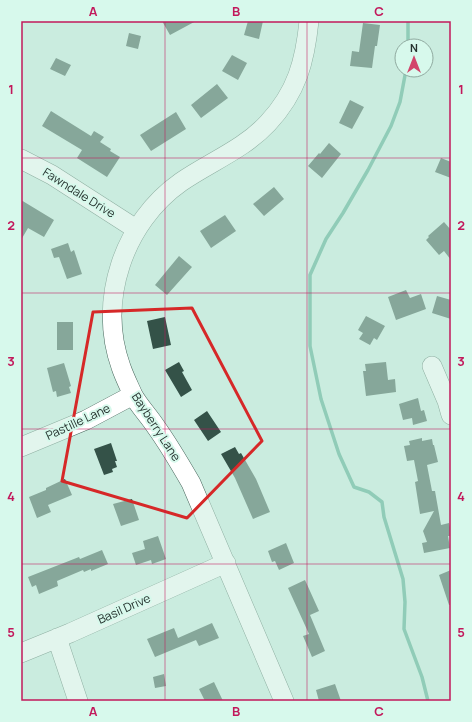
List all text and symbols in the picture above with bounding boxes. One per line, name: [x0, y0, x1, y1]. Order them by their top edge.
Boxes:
text: A: [89, 2, 98, 20]
text: B: [232, 2, 240, 20]
text: C: [374, 2, 384, 20]
north arrow: [394, 38, 434, 78]
text: N: [410, 40, 418, 55]
text: 1: [8, 80, 14, 98]
text: 1: [458, 80, 464, 98]
street label: Fawndale Drive: [40, 163, 119, 222]
text: 2: [7, 216, 15, 234]
text: 2: [457, 216, 465, 234]
text: 3: [7, 352, 15, 370]
text: 3: [457, 352, 465, 370]
street label: Bayberry Lane: [128, 389, 185, 464]
street label: Pastille Lane: [43, 399, 113, 444]
text: 4: [7, 487, 15, 505]
text: 4: [457, 487, 465, 505]
street label: Basil Drive: [95, 589, 153, 628]
text: 5: [7, 623, 15, 641]
text: 5: [457, 623, 465, 641]
text: A: [89, 702, 98, 720]
text: B: [232, 702, 240, 720]
text: C: [374, 702, 384, 720]

